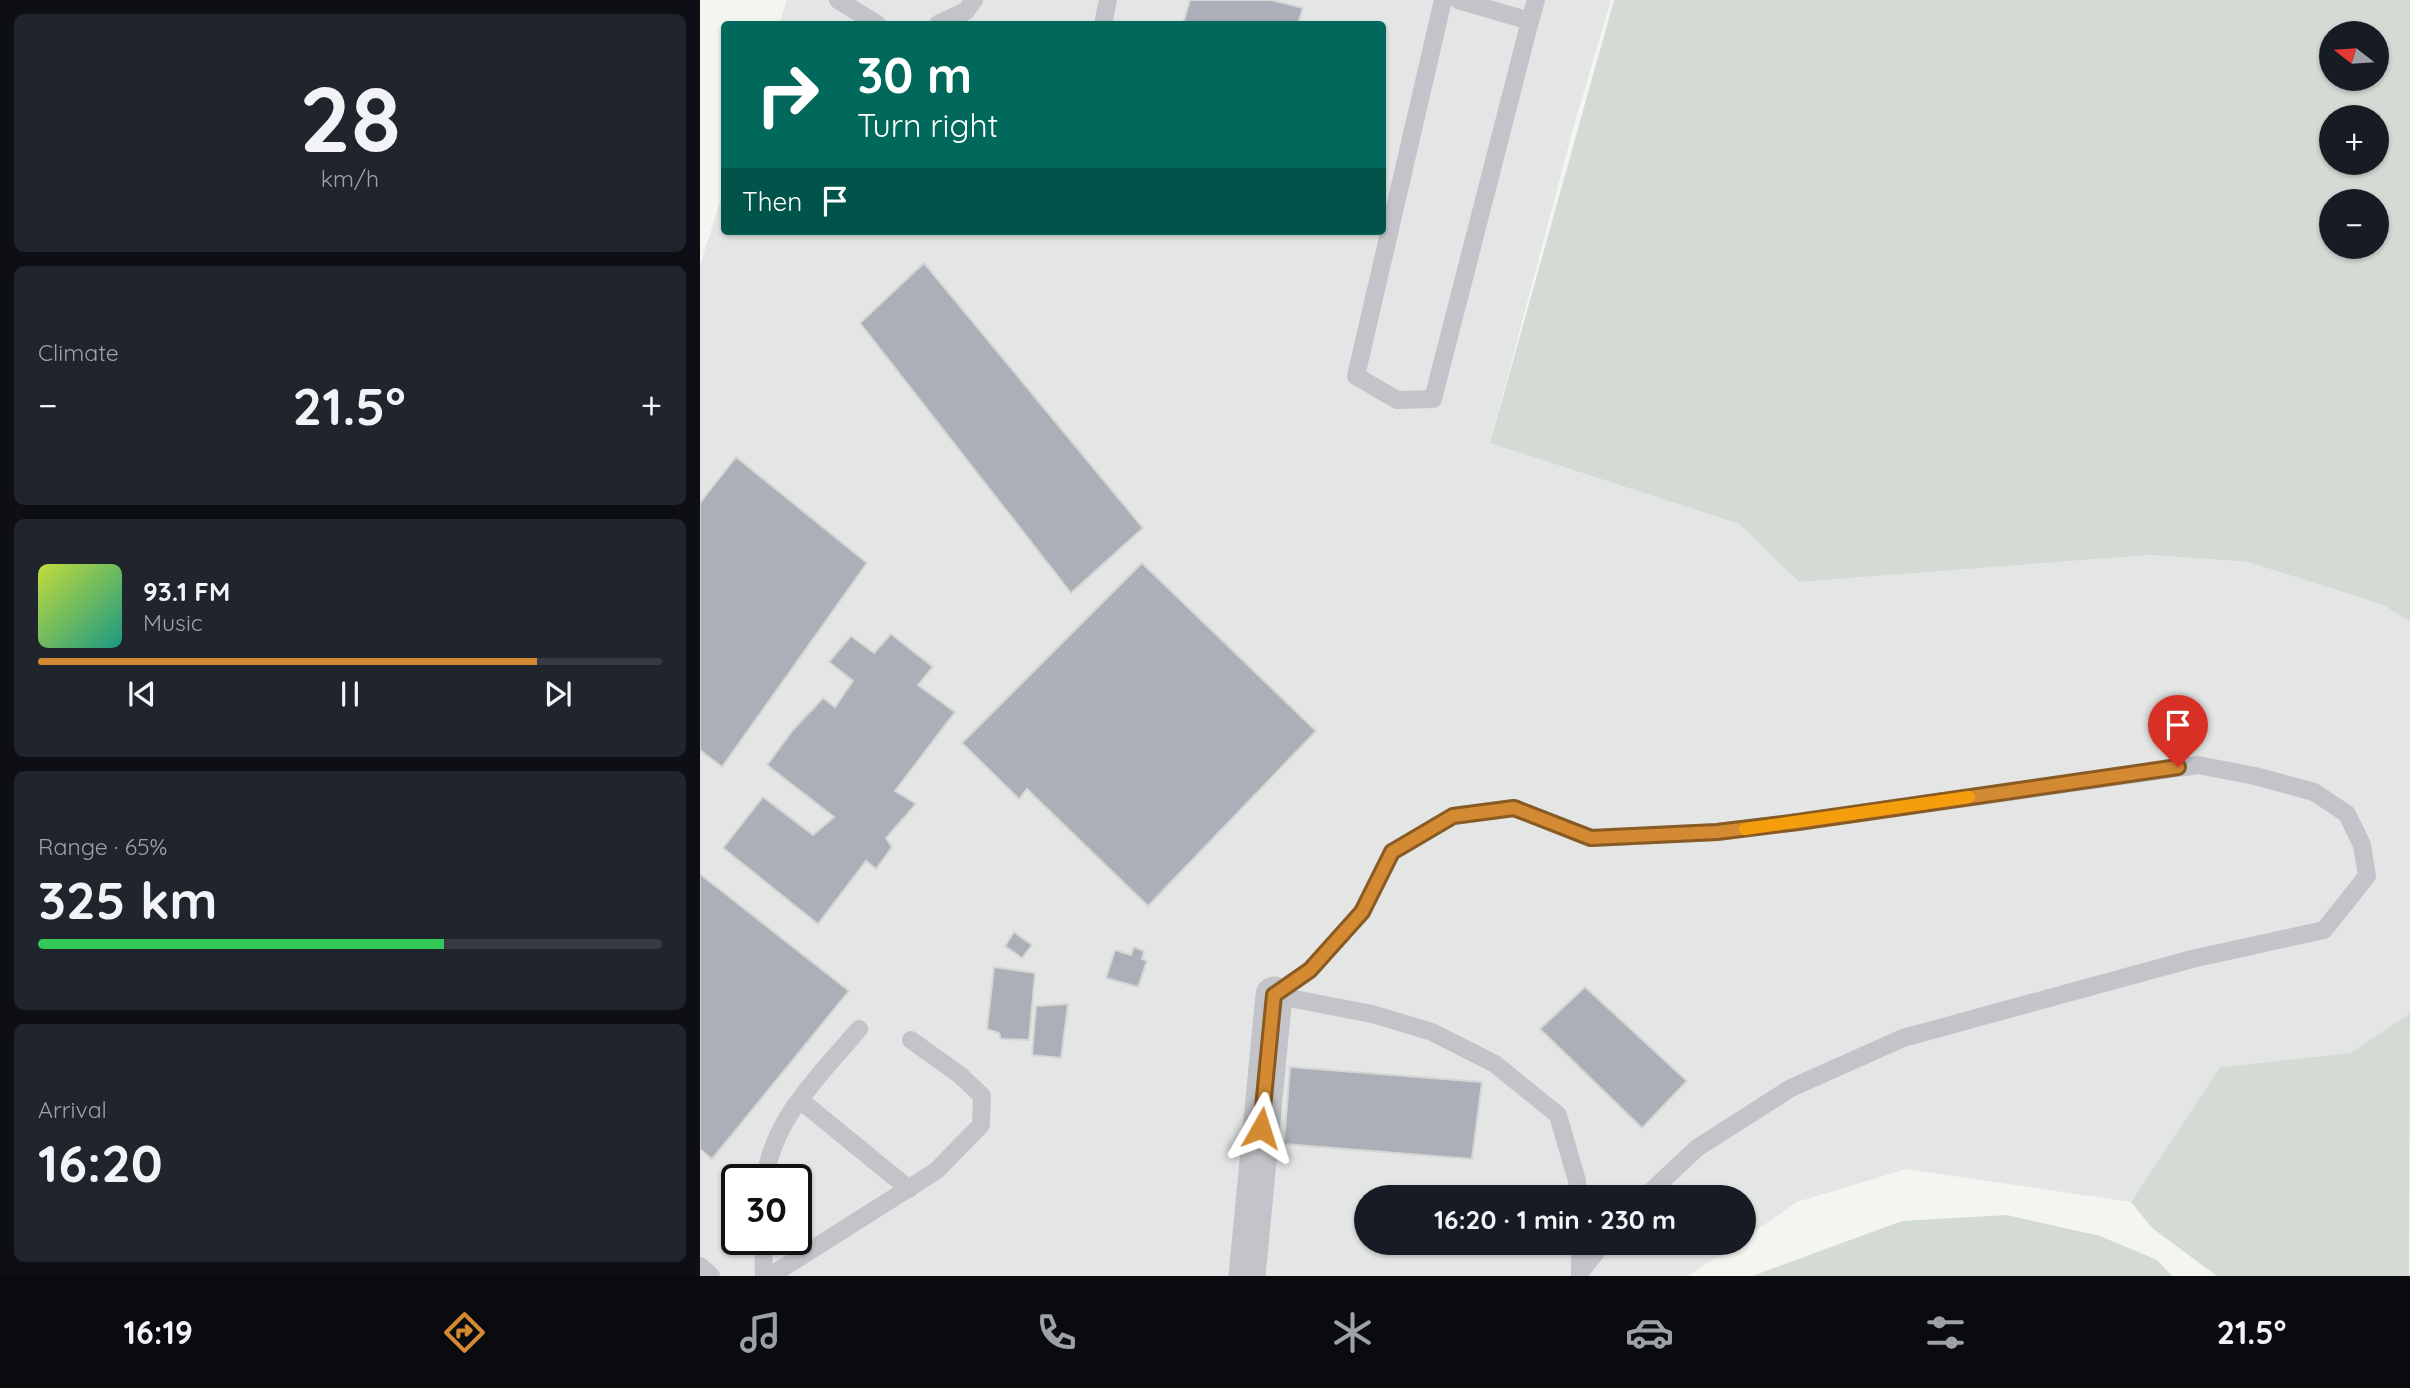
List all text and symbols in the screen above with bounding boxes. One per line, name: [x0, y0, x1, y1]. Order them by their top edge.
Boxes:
north arrow: [2319, 21, 2389, 91]
map controls: [2319, 21, 2389, 259]
text: 30 m: [857, 44, 972, 105]
icon: right: [742, 49, 833, 140]
text: 28: [299, 61, 401, 175]
text: Turn right: [857, 105, 998, 145]
button: +: [2319, 105, 2389, 175]
text: km/h: [321, 164, 379, 193]
icon: arrive: [816, 182, 854, 220]
text: Then: [742, 185, 802, 218]
button: −: [2319, 189, 2389, 259]
text: Climate: [38, 338, 119, 367]
text: 21.5°: [293, 373, 406, 438]
text: −: [38, 381, 58, 429]
text: +: [641, 381, 662, 429]
text: 93.1 FM: [143, 575, 230, 608]
text: Music: [143, 608, 203, 637]
icon: previous: [123, 675, 161, 713]
icon: pause: [331, 675, 369, 713]
icon: next: [539, 675, 577, 713]
pin: [2148, 695, 2208, 767]
icon: arrive: [2159, 706, 2197, 744]
text: Range · 65%: [38, 832, 167, 861]
text: 325 km: [38, 867, 218, 932]
position arrow: [1224, 1091, 1298, 1165]
text: Arrival: [38, 1095, 107, 1124]
text: 16:20: [38, 1130, 163, 1195]
speed limit sign: 30: [721, 1164, 812, 1255]
text: 16:20 · 1 min · 230 m: [1434, 1203, 1676, 1236]
icon: directions: [440, 1308, 489, 1357]
icon: music: [736, 1308, 785, 1357]
icon: phone: [1032, 1308, 1081, 1357]
icon: climate: [1328, 1308, 1377, 1357]
icon: car: [1625, 1308, 1674, 1357]
icon: filters: [1921, 1308, 1970, 1357]
text: 16:19: [124, 1312, 193, 1352]
text: 21.5°: [2217, 1312, 2286, 1352]

